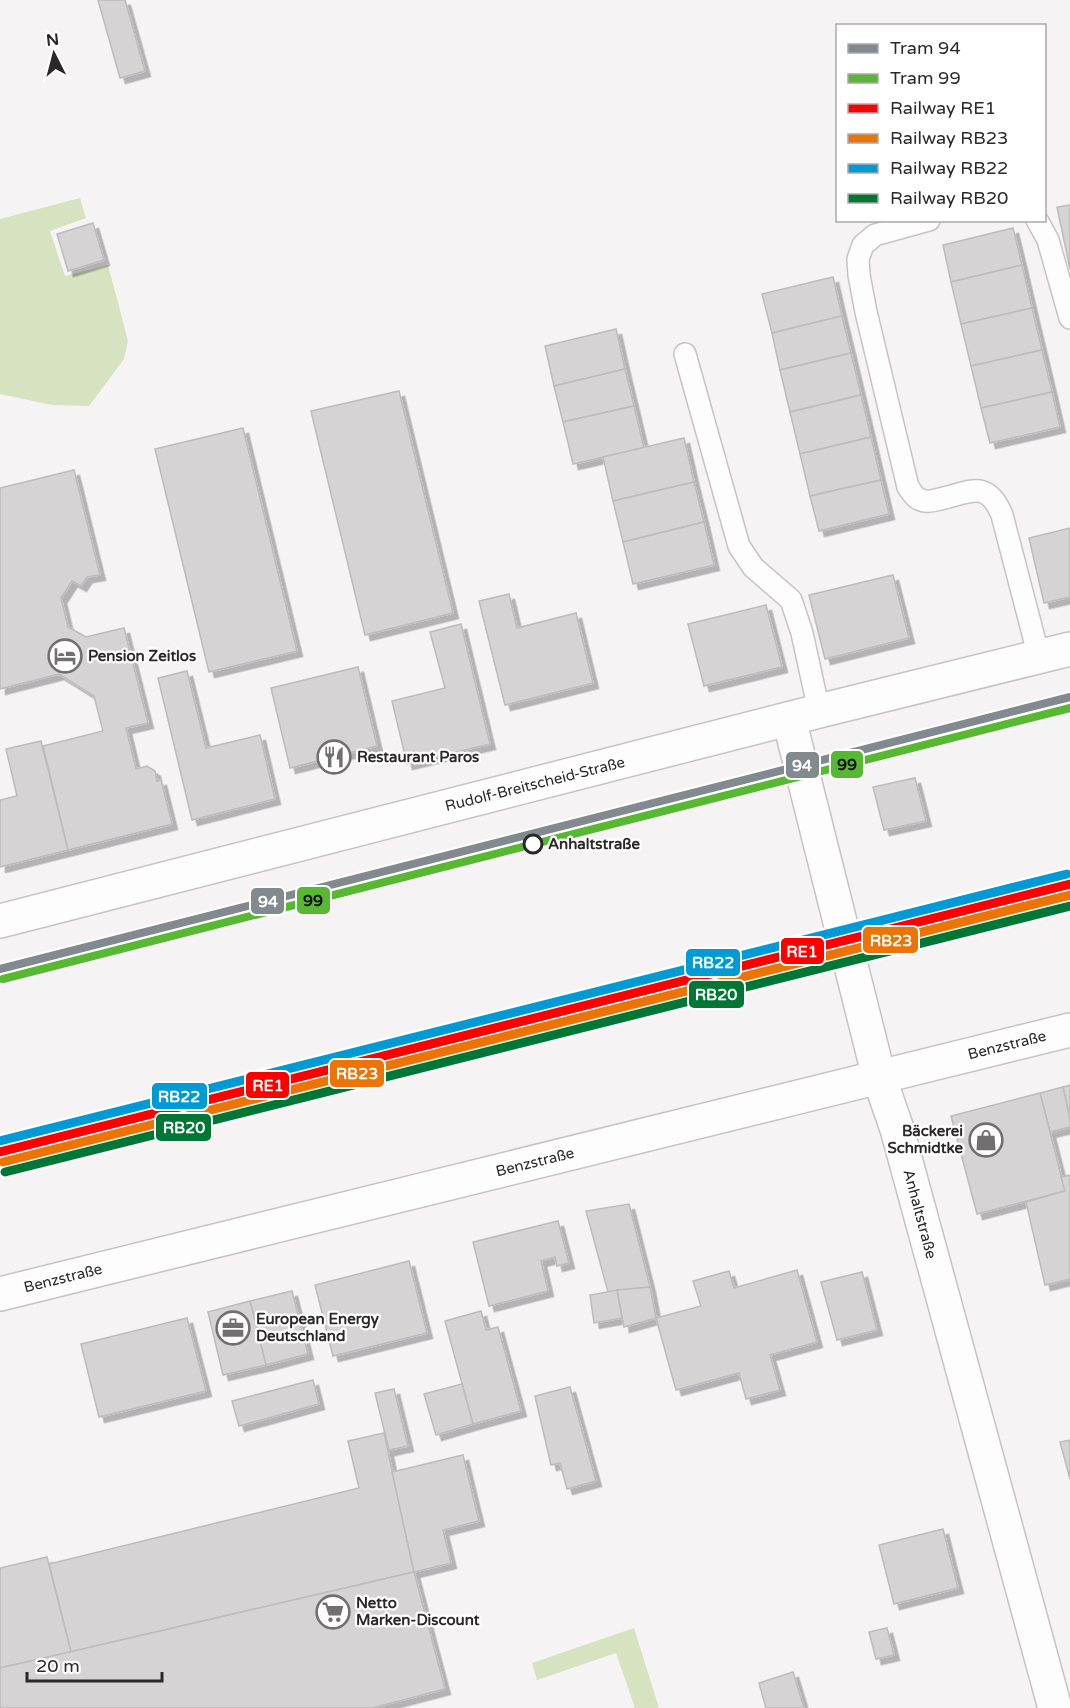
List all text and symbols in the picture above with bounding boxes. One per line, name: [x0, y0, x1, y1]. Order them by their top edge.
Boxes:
north arrow: [24, 24, 84, 84]
legend: [836, 24, 1046, 222]
text: N: [45, 29, 60, 51]
text: Tram 94: [890, 37, 961, 59]
text: Tram 99: [890, 67, 961, 89]
text: Railway RE1: [890, 97, 996, 119]
text: Railway RB23: [890, 127, 1008, 149]
text: Railway RB22: [890, 157, 1008, 179]
text: Railway RB20: [890, 187, 1008, 209]
hotel icon: Pension Zeitlos: [47, 638, 83, 674]
place label: Pension Zeitlos: [88, 647, 196, 665]
restaurant icon: Restaurant Paros: [316, 739, 352, 775]
place label: Restaurant Paros: [357, 748, 479, 766]
line badge: 99: [830, 750, 864, 779]
line badge: 94: [785, 751, 820, 779]
street label: Rudolf-Breitscheid-Straße: [443, 753, 627, 815]
text: 99: [837, 755, 857, 775]
text: 94: [792, 756, 812, 776]
marker: Anhaltstraße: [523, 834, 543, 854]
place label: Anhaltstraße: [548, 835, 640, 853]
line badge: 99: [296, 886, 331, 915]
line badge: 94: [250, 887, 285, 915]
text: 99: [303, 891, 323, 911]
text: 94: [258, 892, 278, 912]
line badge: RB23: [862, 926, 919, 954]
text: RB23: [870, 931, 912, 951]
line badge: RE1: [780, 937, 825, 965]
text: RE1: [786, 942, 818, 962]
line badge: RB22: [685, 948, 741, 977]
text: RB22: [692, 953, 734, 973]
line badge: RB20: [688, 980, 745, 1009]
text: RB20: [695, 985, 737, 1005]
street label: Benzstraße: [966, 1027, 1048, 1063]
line badge: RB23: [329, 1059, 385, 1088]
text: RB23: [336, 1064, 378, 1084]
line badge: RE1: [245, 1071, 290, 1099]
text: RE1: [252, 1076, 284, 1096]
line badge: RB22: [151, 1082, 208, 1110]
text: RB22: [158, 1087, 200, 1107]
line badge: RB20: [155, 1113, 212, 1142]
text: RB20: [163, 1118, 205, 1138]
place label: Bäckerei Schmidtke: [887, 1122, 964, 1157]
shop icon: Bäckerei Schmidtke: [968, 1122, 1004, 1158]
street label: Benzstraße: [494, 1144, 576, 1180]
street label: Anhaltstraße: [899, 1167, 941, 1261]
street label: Benzstraße: [22, 1260, 104, 1296]
office icon: European Energy Deutschland: [215, 1310, 251, 1346]
place label: European Energy Deutschland: [256, 1310, 379, 1345]
supermarket icon: Netto Marken-Discount: [315, 1594, 351, 1630]
place label: Netto Marken-Discount: [356, 1594, 480, 1629]
scale bar: [27, 1645, 162, 1683]
text: 20 m: [36, 1655, 80, 1677]

